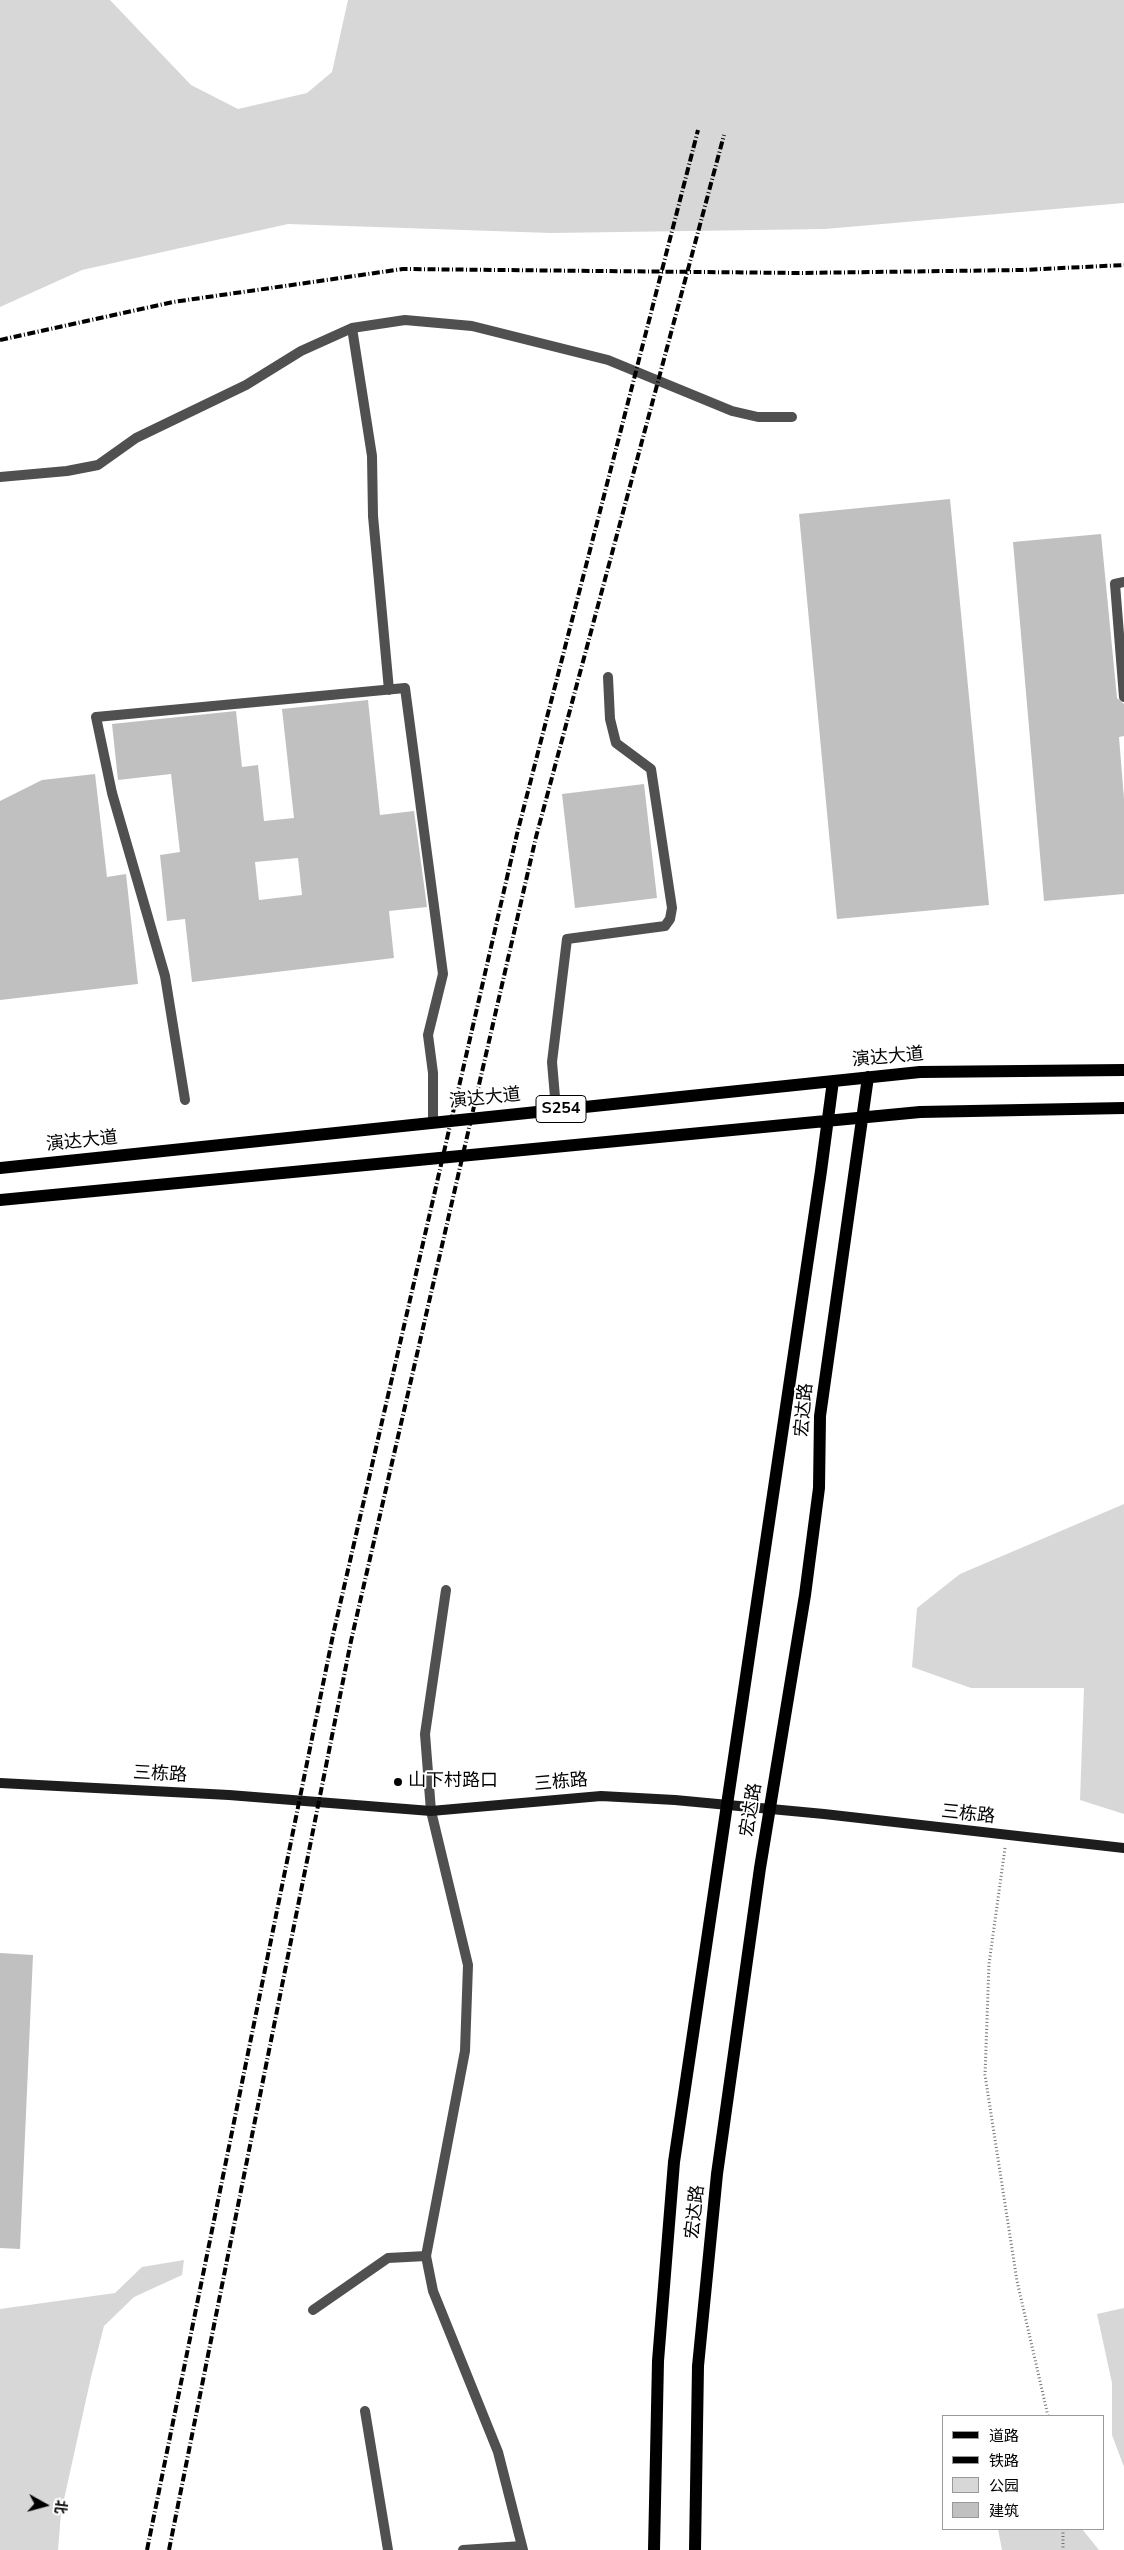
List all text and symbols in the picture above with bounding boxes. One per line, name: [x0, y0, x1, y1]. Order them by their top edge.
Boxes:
street label: 演达大道: [851, 1044, 925, 1072]
street label: 演达大道: [448, 1084, 522, 1114]
road number: S254: [536, 1096, 586, 1122]
street label: 演达大道: [45, 1127, 119, 1157]
street label: 宏达路: [792, 1382, 818, 1438]
street label: 三栋路: [132, 1763, 188, 1787]
street label: 三栋路: [533, 1770, 589, 1796]
place label: 山下村路口: [408, 1771, 498, 1793]
marker: 山下村路口: [392, 1776, 404, 1788]
street label: 宏达路: [737, 1782, 767, 1838]
street label: 三栋路: [940, 1801, 996, 1829]
street label: 宏达路: [682, 2184, 710, 2240]
legend: [942, 2415, 1104, 2530]
text: 道路: [989, 2426, 1019, 2446]
text: 铁路: [989, 2451, 1019, 2471]
text: 公园: [989, 2476, 1019, 2496]
north arrow: [20, 2480, 70, 2530]
text: 北: [50, 2499, 71, 2515]
text: 建筑: [989, 2501, 1019, 2521]

